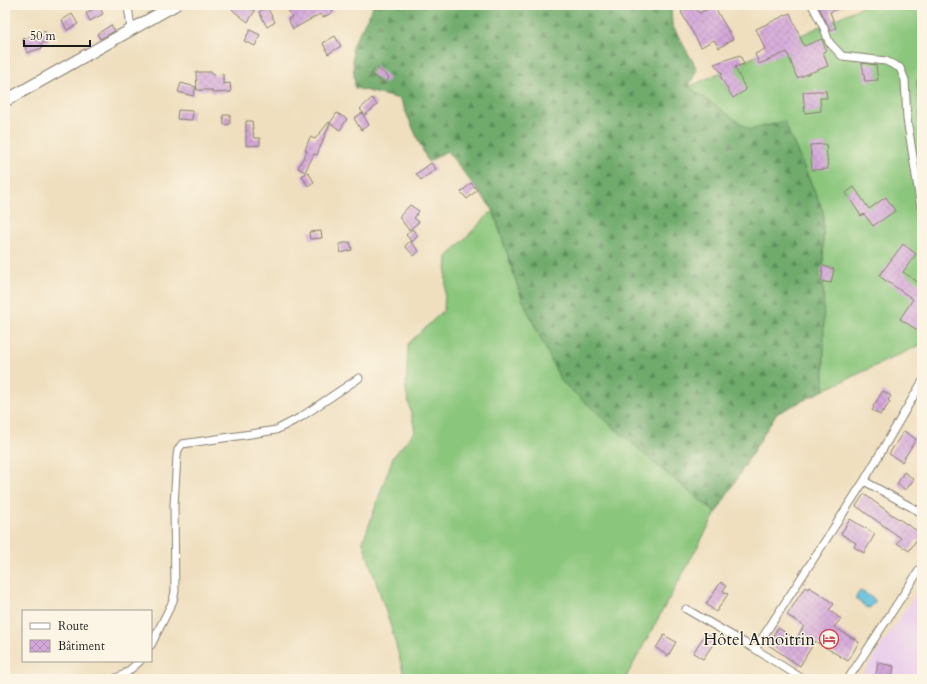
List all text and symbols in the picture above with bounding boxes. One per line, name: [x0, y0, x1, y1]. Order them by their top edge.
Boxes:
scale bar: [24, 22, 90, 48]
text: 50 m: [30, 28, 57, 44]
legend: [22, 610, 152, 662]
text: Route: [58, 618, 89, 634]
place label: Hôtel Amoitrin: [703, 628, 815, 651]
hotel icon: Hôtel Amoitrin: [818, 628, 840, 650]
text: Bâtiment: [58, 638, 105, 654]

